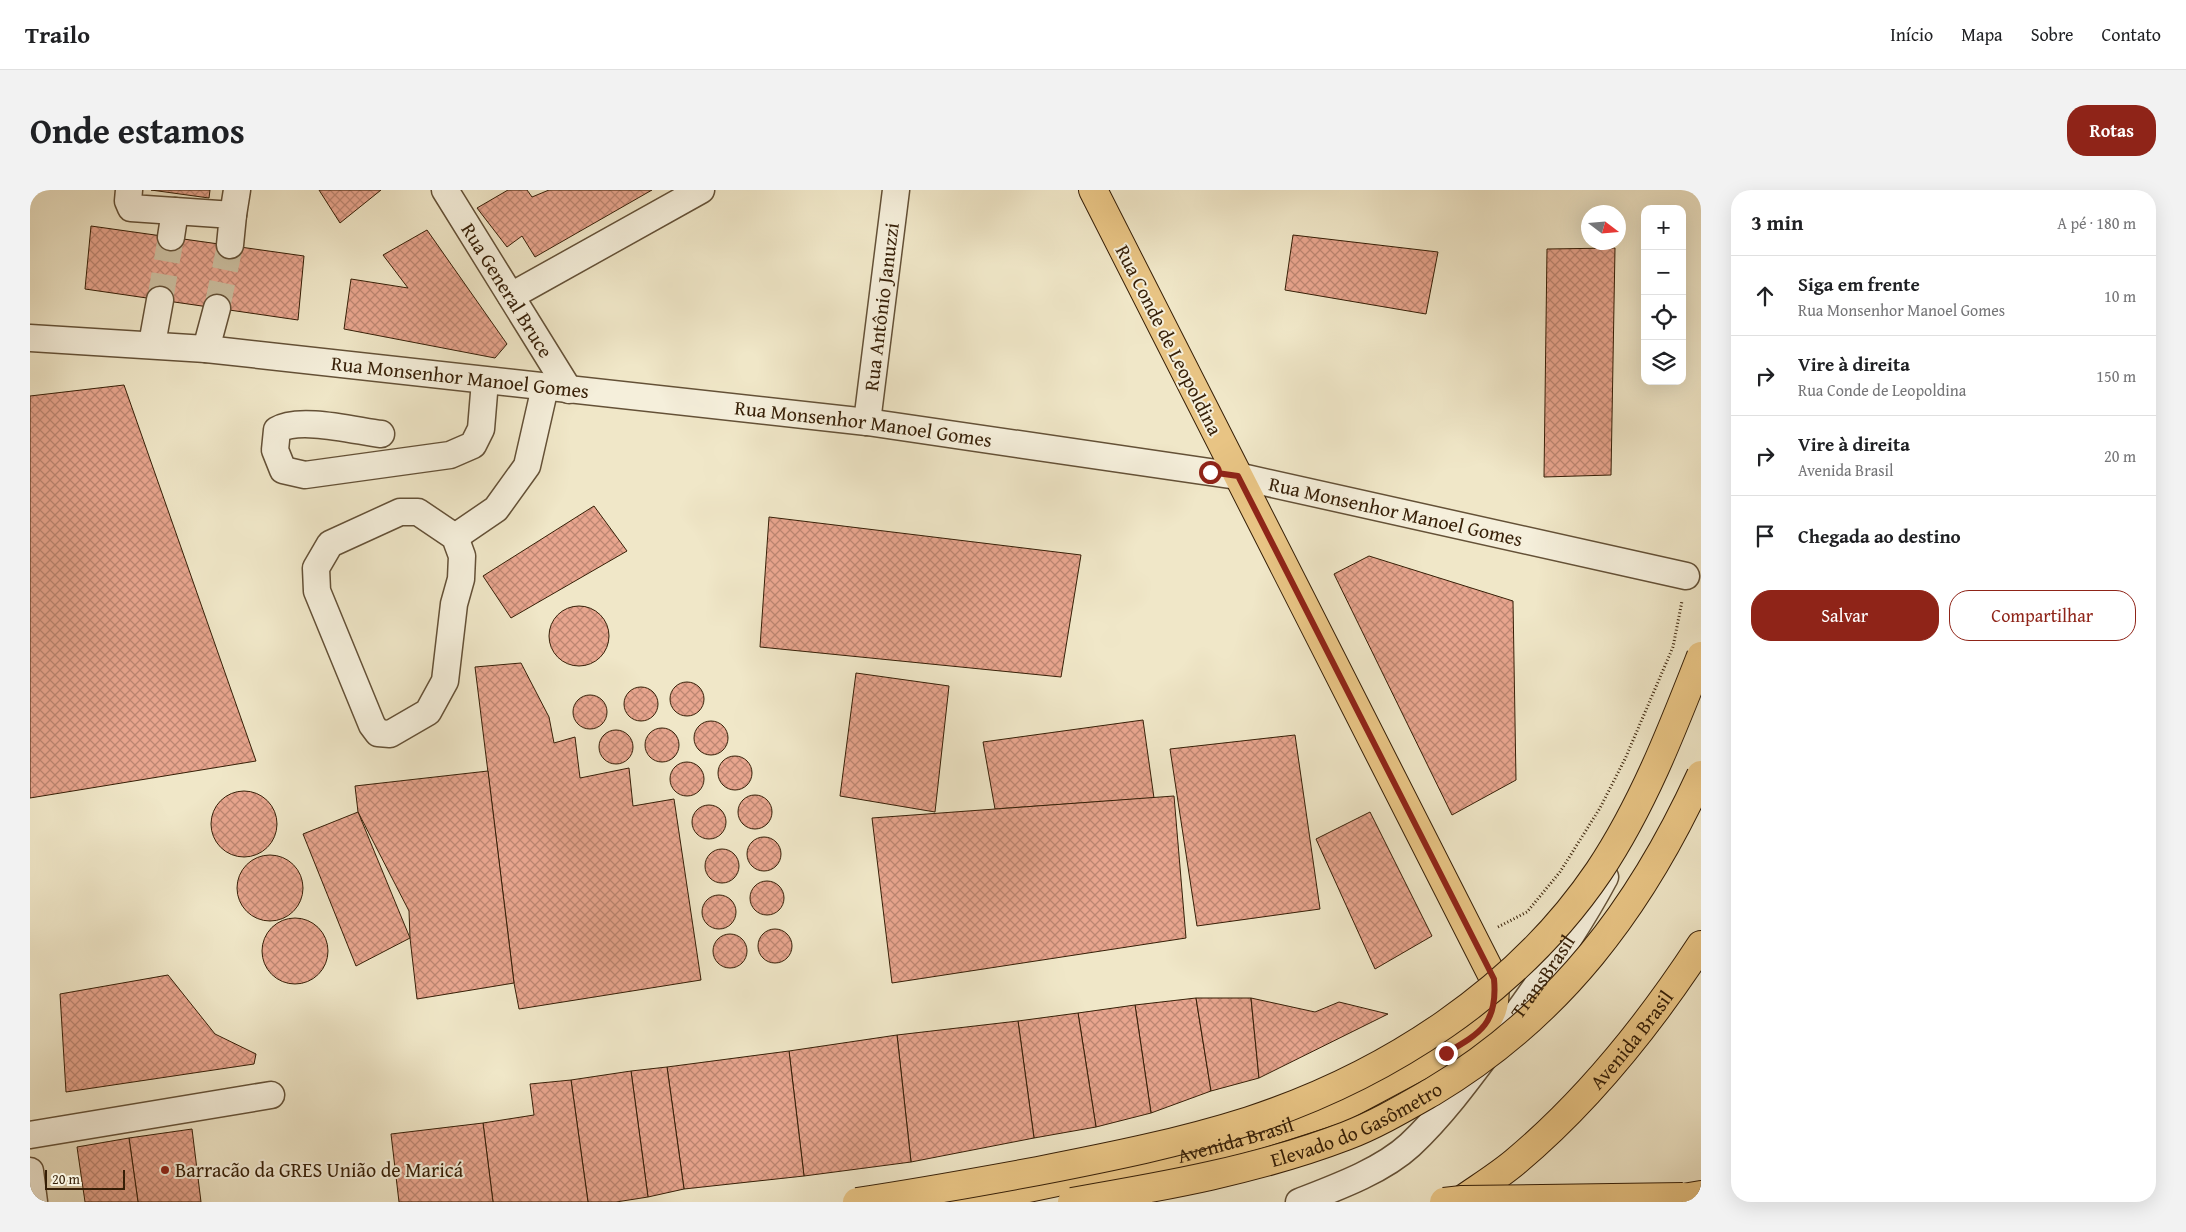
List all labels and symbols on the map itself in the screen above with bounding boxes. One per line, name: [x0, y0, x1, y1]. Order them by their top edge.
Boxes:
north arrow: [1581, 205, 1626, 250]
street label: Rua General Bruce: [455, 217, 561, 363]
street label: Rua Antônio Januzzi: [856, 221, 906, 393]
street label: Rua Conde de Leopoldina: [1109, 239, 1230, 441]
street label: Rua Monsenhor Manoel Gomes: [330, 348, 591, 405]
street label: Rua Monsenhor Manoel Gomes: [733, 392, 994, 454]
route start: [1199, 461, 1222, 484]
street label: Rua Monsenhor Manoel Gomes: [1266, 469, 1526, 553]
street label: TransBrasil: [1503, 929, 1582, 1024]
street label: Avenida Brasil: [1583, 984, 1680, 1095]
route end: [1435, 1042, 1458, 1065]
street label: Elevado do Gasômetro: [1267, 1074, 1448, 1174]
street label: Avenida Brasil: [1174, 1109, 1297, 1170]
place label: Barracão da GRES União de Maricá: [175, 1155, 464, 1184]
marker: Barracão da GRES União de Maricá: [159, 1164, 171, 1176]
scale bar: [45, 1167, 125, 1190]

